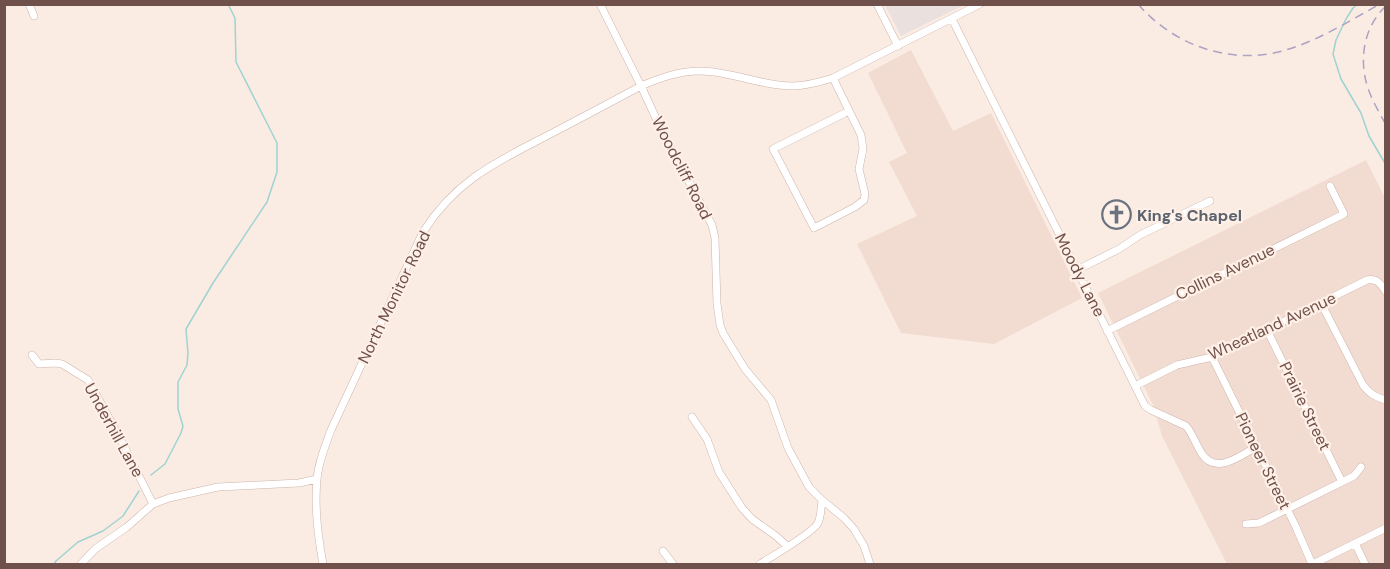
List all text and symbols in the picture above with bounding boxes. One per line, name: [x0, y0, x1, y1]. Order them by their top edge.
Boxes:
street label: Woodcliff Road: [647, 113, 717, 223]
church icon: King's Chapel: [1100, 199, 1132, 231]
place label: King's Chapel: [1137, 205, 1242, 226]
street label: North Monitor Road: [353, 227, 435, 367]
street label: Moody Lane: [1050, 230, 1110, 320]
street label: Collins Avenue: [1172, 239, 1278, 305]
street label: Wheatland Avenue: [1205, 287, 1339, 365]
street label: Prairie Street: [1274, 358, 1336, 454]
street label: Underhill Lane: [79, 379, 149, 481]
street label: Pioneer Street: [1230, 409, 1296, 513]

